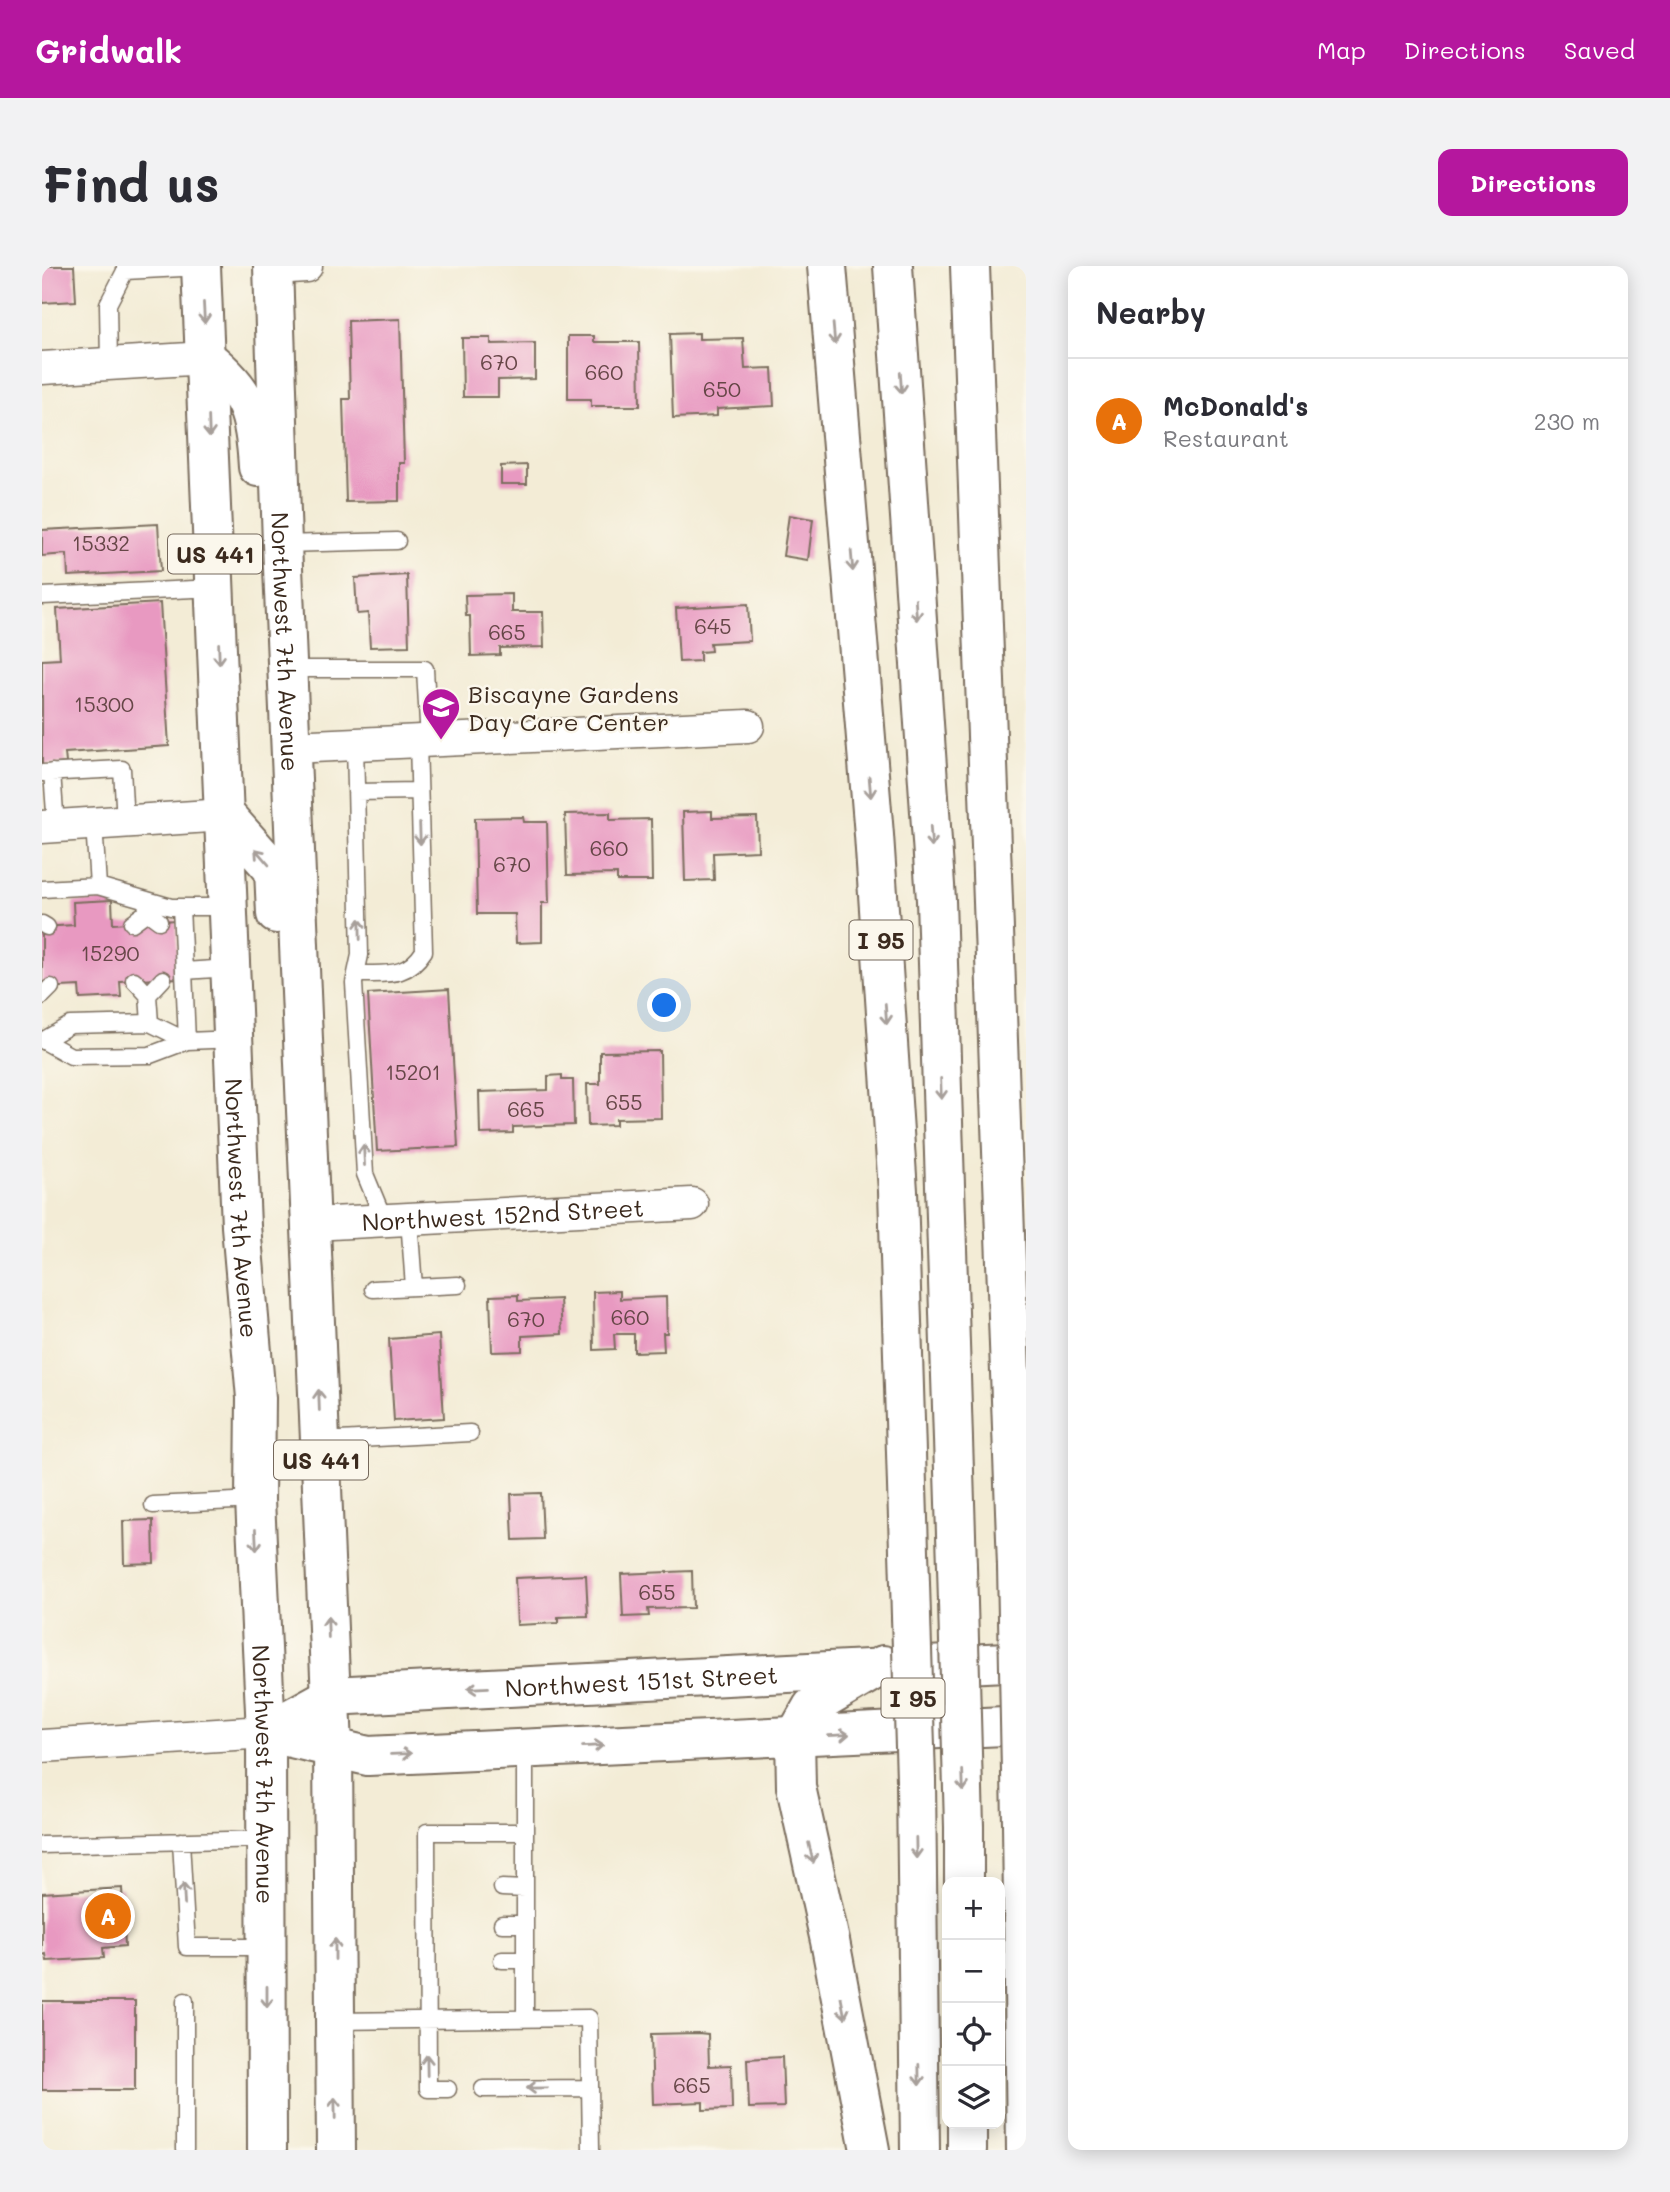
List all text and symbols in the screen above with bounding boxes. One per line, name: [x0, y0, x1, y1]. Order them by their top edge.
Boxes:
text: Gridwalk: [35, 28, 182, 71]
text: Map: [1317, 34, 1366, 65]
text: Directions: [1404, 34, 1526, 65]
text: Saved: [1564, 34, 1635, 65]
button: Directions: [1438, 149, 1628, 216]
text: Find us: [42, 151, 220, 214]
text: Nearby: [1096, 292, 1206, 332]
one-way arrow: [197, 301, 210, 324]
one-way arrow: [828, 322, 841, 345]
house number: 670: [480, 348, 518, 375]
house number: 660: [585, 358, 623, 385]
one-way arrow: [895, 371, 908, 394]
house number: 650: [703, 375, 741, 402]
text: McDonald's: [1163, 389, 1308, 423]
text: A: [1111, 406, 1127, 436]
text: 230 m: [1534, 406, 1600, 436]
one-way arrow: [203, 415, 216, 438]
text: Restaurant: [1163, 423, 1289, 453]
street label: Northwest 7th Avenue: [265, 511, 307, 772]
house number: 15332: [72, 529, 130, 556]
road number: US 441: [168, 534, 262, 574]
one-way arrow: [846, 549, 859, 571]
one-way arrow: [910, 598, 923, 621]
house number: 645: [694, 612, 732, 639]
house number: 665: [488, 618, 526, 645]
one-way arrow: [212, 642, 225, 665]
place label: Biscayne Gardens Day Care Center: [468, 678, 679, 737]
school or university icon: Biscayne Gardens Day Care Center: [420, 686, 462, 741]
house number: 15300: [74, 690, 134, 717]
one-way arrow: [864, 776, 877, 798]
one-way arrow: [414, 823, 427, 846]
one-way arrow: [925, 825, 938, 848]
house number: 660: [590, 834, 628, 861]
one-way arrow: [254, 848, 270, 866]
house number: 670: [493, 850, 531, 877]
one-way arrow: [353, 917, 366, 940]
road number: I 95: [850, 920, 912, 960]
house number: 15290: [81, 939, 139, 966]
your location: [647, 988, 681, 1022]
one-way arrow: [880, 1003, 893, 1025]
house number: 15201: [385, 1058, 441, 1085]
one-way arrow: [935, 1077, 948, 1100]
street label: Northwest 7th Avenue: [219, 1078, 266, 1339]
house number: 655: [605, 1088, 643, 1115]
house number: 665: [507, 1095, 545, 1122]
one-way arrow: [357, 1144, 370, 1167]
street label: Northwest 152nd Street: [361, 1191, 644, 1237]
house number: 660: [611, 1303, 649, 1330]
house number: 670: [507, 1305, 545, 1332]
one-way arrow: [312, 1389, 325, 1412]
road number: US 441: [274, 1441, 368, 1480]
one-way arrow: [250, 1528, 263, 1551]
house number: 655: [638, 1578, 676, 1605]
one-way arrow: [322, 1616, 335, 1639]
street label: Northwest 7th Avenue: [246, 1644, 282, 1904]
street label: Northwest 151st Street: [504, 1658, 779, 1703]
road number: I 95: [882, 1679, 945, 1718]
one-way arrow: [467, 1682, 490, 1695]
one-way arrow: [827, 1728, 850, 1741]
one-way arrow: [582, 1739, 605, 1752]
one-way arrow: [389, 1748, 412, 1761]
one-way arrow: [956, 1770, 969, 1793]
one-way arrow: [910, 1836, 923, 1859]
one-way arrow: [804, 1841, 818, 1864]
map controls: [942, 1877, 1005, 2129]
button: +: [942, 1877, 1005, 1940]
one-way arrow: [177, 1883, 190, 1906]
pin: A: [85, 1890, 131, 1942]
one-way arrow: [328, 1937, 342, 1960]
button: −: [942, 1940, 1005, 2003]
one-way arrow: [260, 1985, 274, 2008]
one-way arrow: [837, 1996, 851, 2019]
button: locate: [942, 2003, 1005, 2066]
one-way arrow: [420, 2054, 434, 2077]
one-way arrow: [913, 2064, 926, 2087]
button: layers: [942, 2066, 1005, 2129]
house number: 665: [673, 2071, 711, 2098]
one-way arrow: [525, 2082, 548, 2095]
one-way arrow: [328, 2097, 342, 2120]

